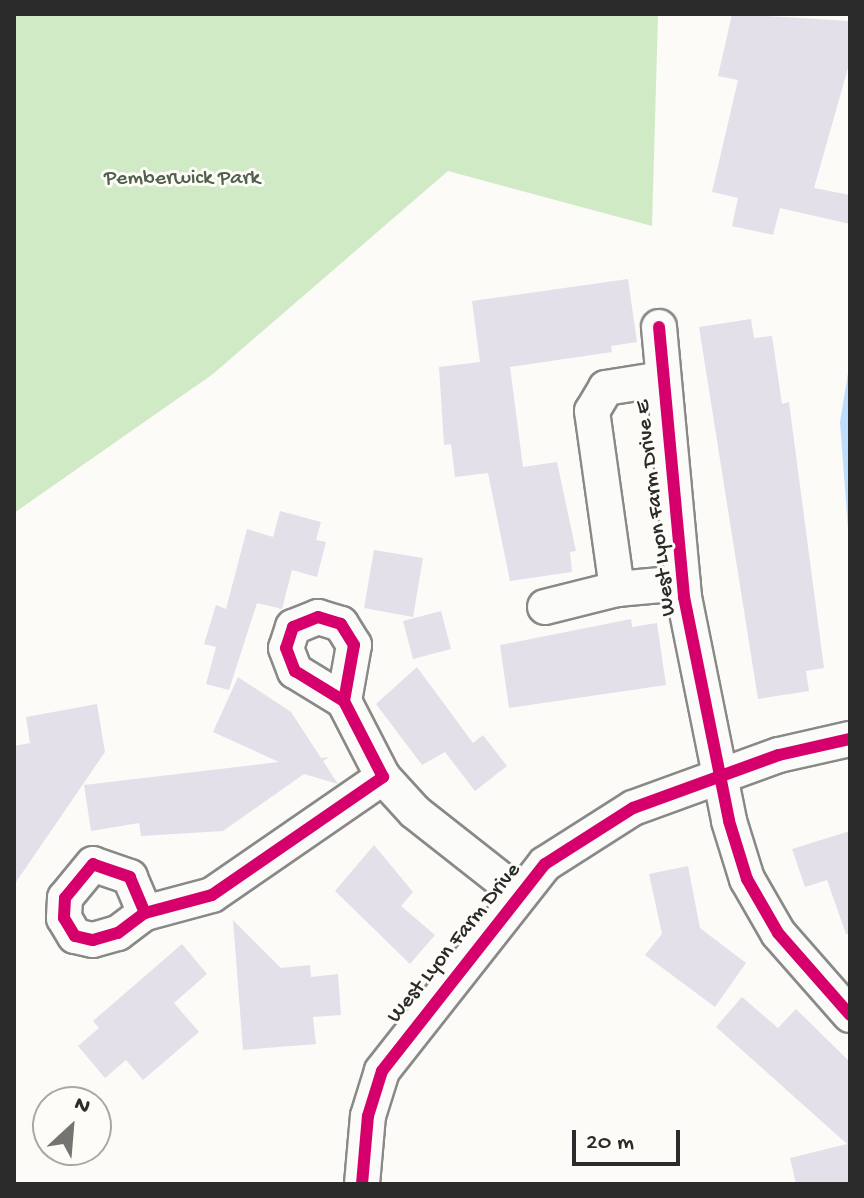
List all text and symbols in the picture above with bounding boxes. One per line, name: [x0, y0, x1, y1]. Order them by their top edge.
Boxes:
park label: Pemberwick Park: [104, 167, 260, 193]
street label: West Lyon Farm Drive E: [631, 399, 683, 617]
street label: West Lyon Farm Drive: [382, 859, 528, 1029]
north arrow: [32, 1086, 112, 1166]
text: N: [69, 1091, 94, 1121]
scale bar: [576, 1114, 684, 1164]
text: 20 m: [586, 1129, 634, 1158]

